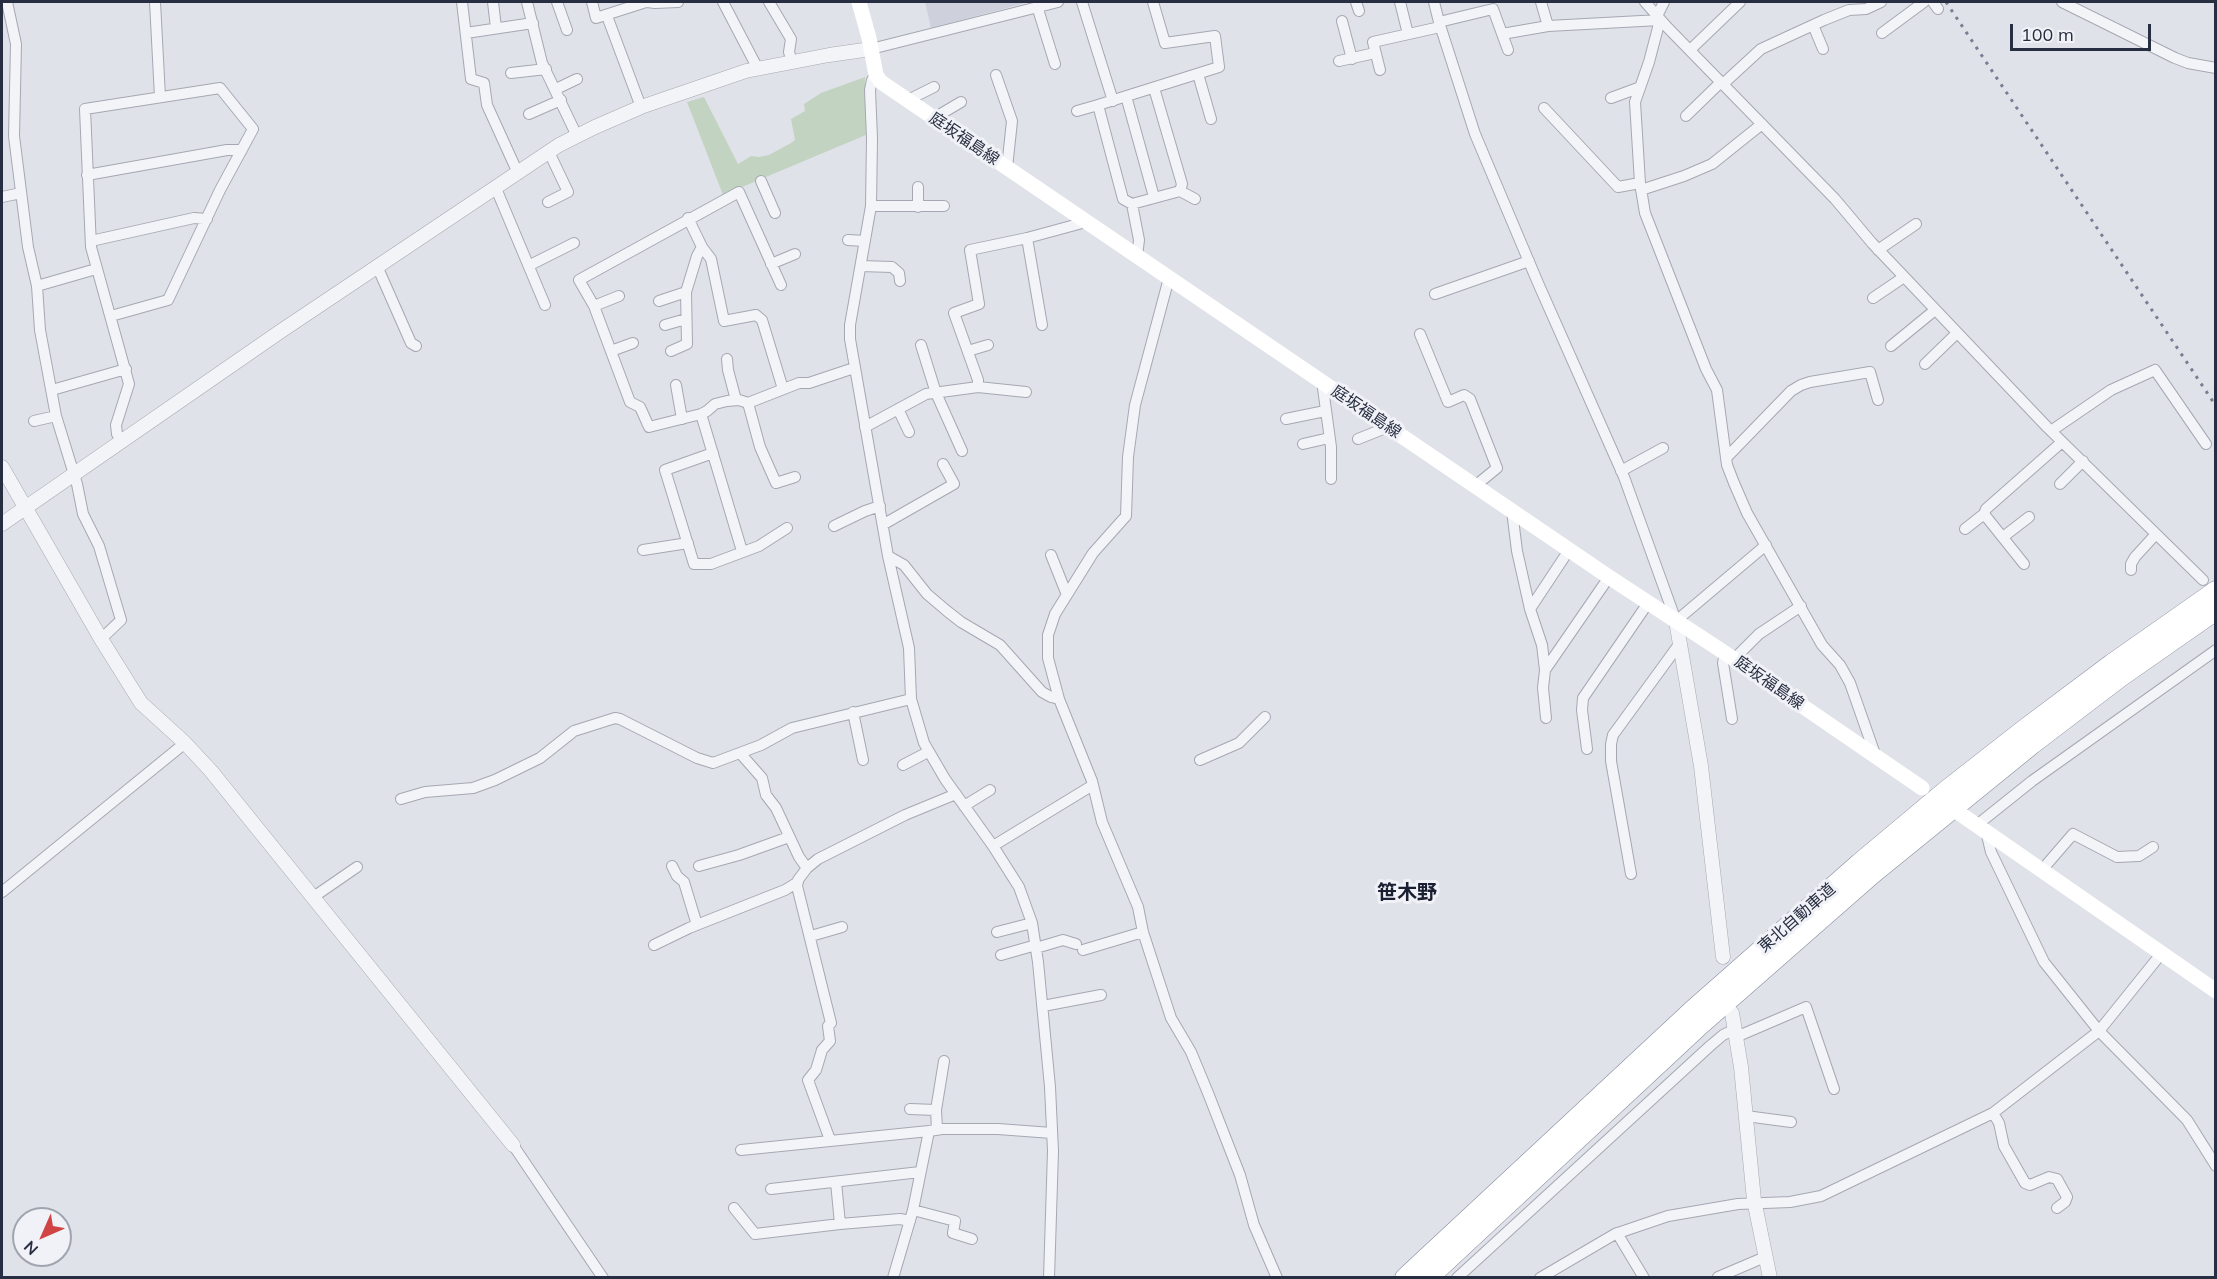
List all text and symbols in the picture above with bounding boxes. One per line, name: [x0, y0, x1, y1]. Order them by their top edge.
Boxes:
scale bar: [2013, 12, 2154, 50]
text: 100 m: [2021, 23, 2074, 46]
street label: 庭坂福島線: [925, 109, 1003, 169]
street label: 庭坂福島線: [1327, 382, 1405, 442]
street label: 庭坂福島線: [1731, 652, 1807, 714]
street label: 東北自動車道: [1754, 879, 1840, 957]
district label: 笹木野: [1377, 881, 1437, 905]
north arrow: [12, 1207, 72, 1267]
text: N: [19, 1237, 42, 1260]

